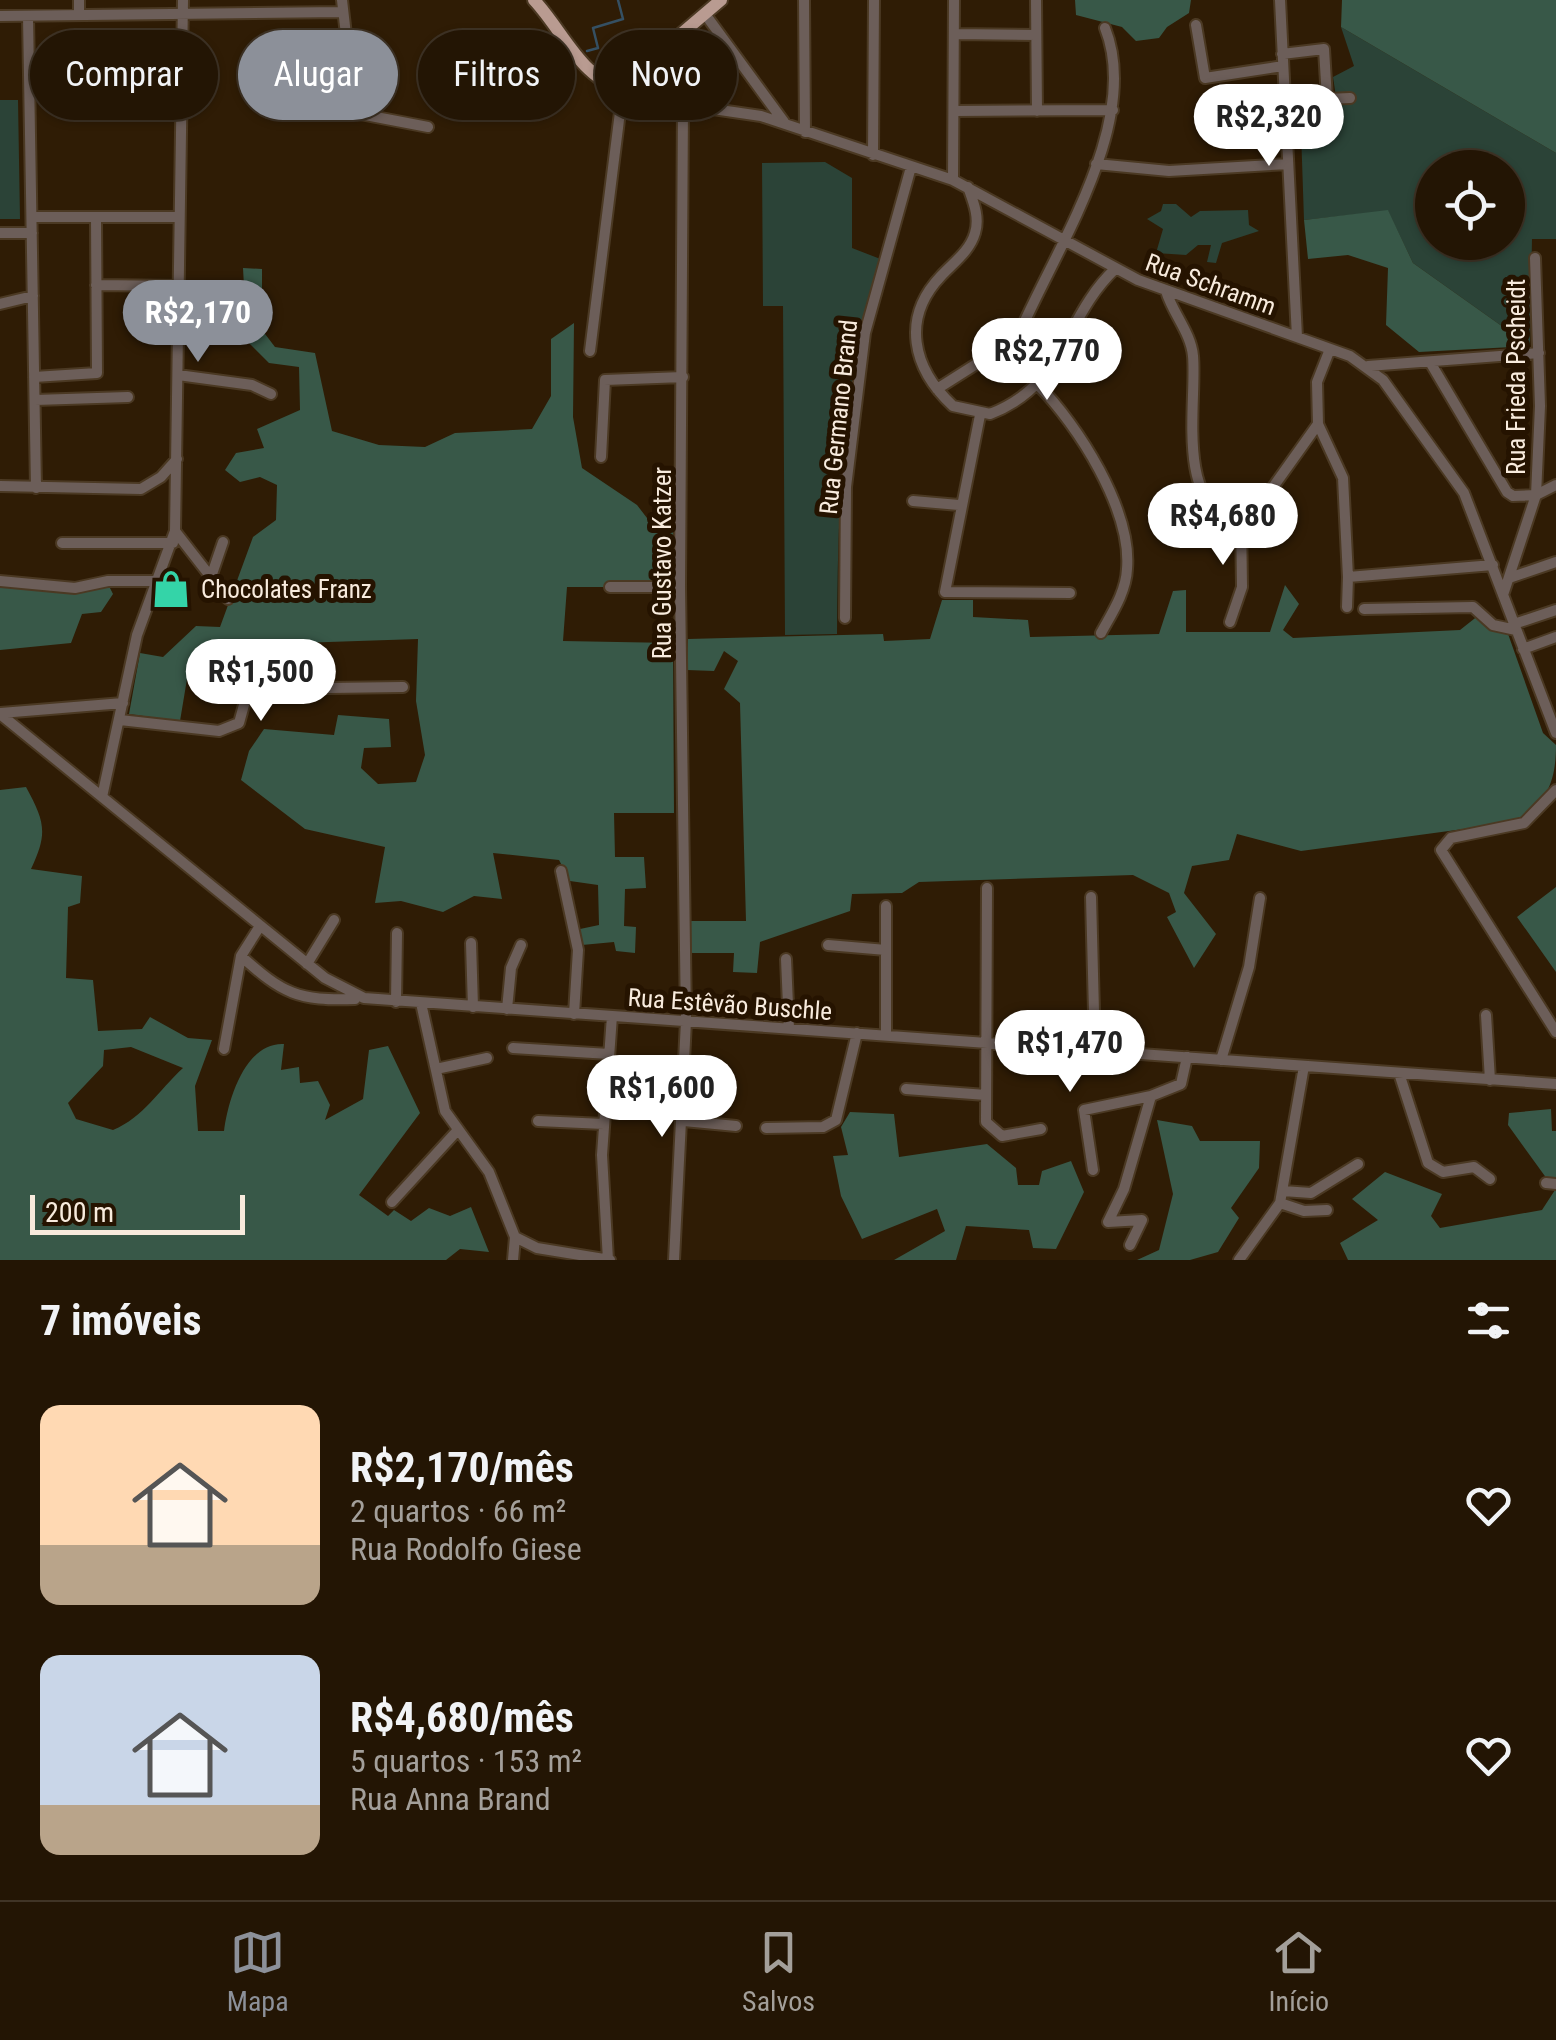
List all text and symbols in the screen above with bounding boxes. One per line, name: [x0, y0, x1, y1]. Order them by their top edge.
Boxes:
chip: Comprar: [30, 30, 218, 120]
chip: Alugar: [238, 30, 398, 120]
chip: Filtros: [418, 30, 575, 120]
chip: Novo: [595, 30, 737, 120]
pin: R$2,320: [1177, 84, 1361, 169]
text: R$2,320: [1216, 97, 1322, 135]
map controls: [1415, 150, 1525, 260]
button: locate: [1415, 150, 1525, 260]
street label: Rua Schramm: [1142, 248, 1280, 321]
street label: Rua Frieda Pscheidt: [1502, 279, 1531, 475]
pin: R$2,170: [106, 280, 290, 365]
text: R$2,170: [145, 293, 251, 331]
street label: Rua Germano Brand: [814, 318, 863, 516]
pin: R$2,770: [955, 318, 1139, 403]
text: R$2,770: [994, 331, 1100, 369]
street label: Rua Gustavo Katzer: [648, 466, 677, 659]
pin: R$4,680: [1131, 483, 1315, 568]
text: R$4,680: [1170, 496, 1276, 534]
shop icon: Chocolates Franz: [150, 568, 192, 610]
place label: Chocolates Franz: [201, 575, 372, 604]
pin: R$1,500: [169, 639, 353, 724]
text: R$1,500: [208, 652, 314, 690]
street label: Rua Estêvão Buschle: [627, 983, 833, 1026]
pin: R$1,470: [978, 1010, 1162, 1095]
text: R$1,470: [1017, 1023, 1123, 1061]
pin: R$1,600: [570, 1055, 754, 1140]
text: R$1,600: [609, 1068, 715, 1106]
scale bar: [30, 1190, 245, 1234]
text: 200 m: [45, 1196, 114, 1229]
icon: filters: [1461, 1293, 1516, 1348]
text: 7 imóveis: [40, 1296, 202, 1345]
text: R$2,170/mês: [350, 1443, 574, 1492]
icon: home: [120, 1445, 240, 1565]
icon: heart: [1461, 1478, 1516, 1533]
text: 2 quartos · 66 m²: [350, 1492, 566, 1530]
text: Rua Rodolfo Giese: [350, 1530, 582, 1568]
text: R$4,680/mês: [350, 1693, 574, 1742]
icon: home: [120, 1695, 240, 1815]
icon: heart: [1461, 1728, 1516, 1783]
text: 5 quartos · 153 m²: [350, 1742, 582, 1780]
text: Rua Anna Brand: [350, 1780, 551, 1818]
tab: Mapa: [227, 1925, 289, 2018]
tab: Salvos: [742, 1925, 815, 2018]
tab: Início: [1269, 1925, 1329, 2018]

